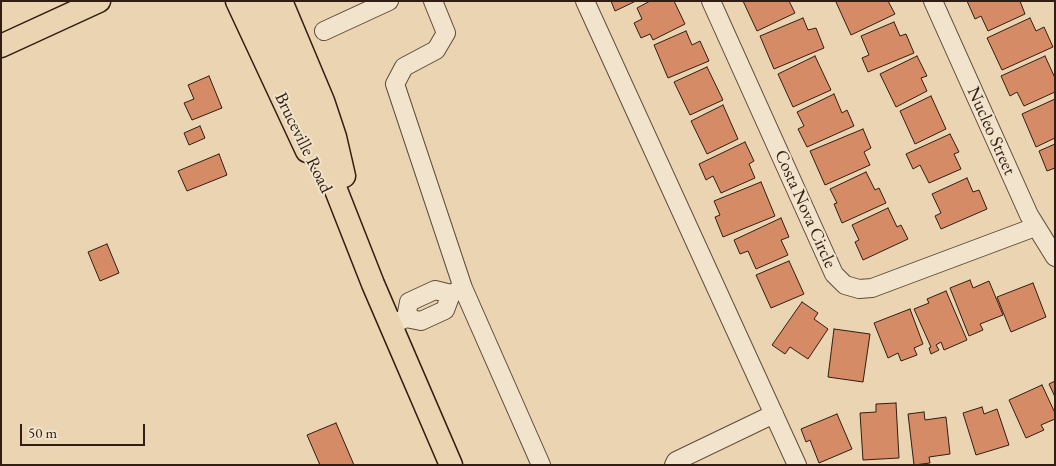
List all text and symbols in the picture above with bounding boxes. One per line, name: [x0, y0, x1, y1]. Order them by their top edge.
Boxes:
street label: Nucleo Street: [962, 84, 1020, 178]
street label: Bruceville Road: [269, 89, 337, 197]
street label: Costa Nova Circle: [769, 147, 841, 271]
scale bar: [22, 414, 148, 446]
text: 50 m: [28, 423, 57, 442]

